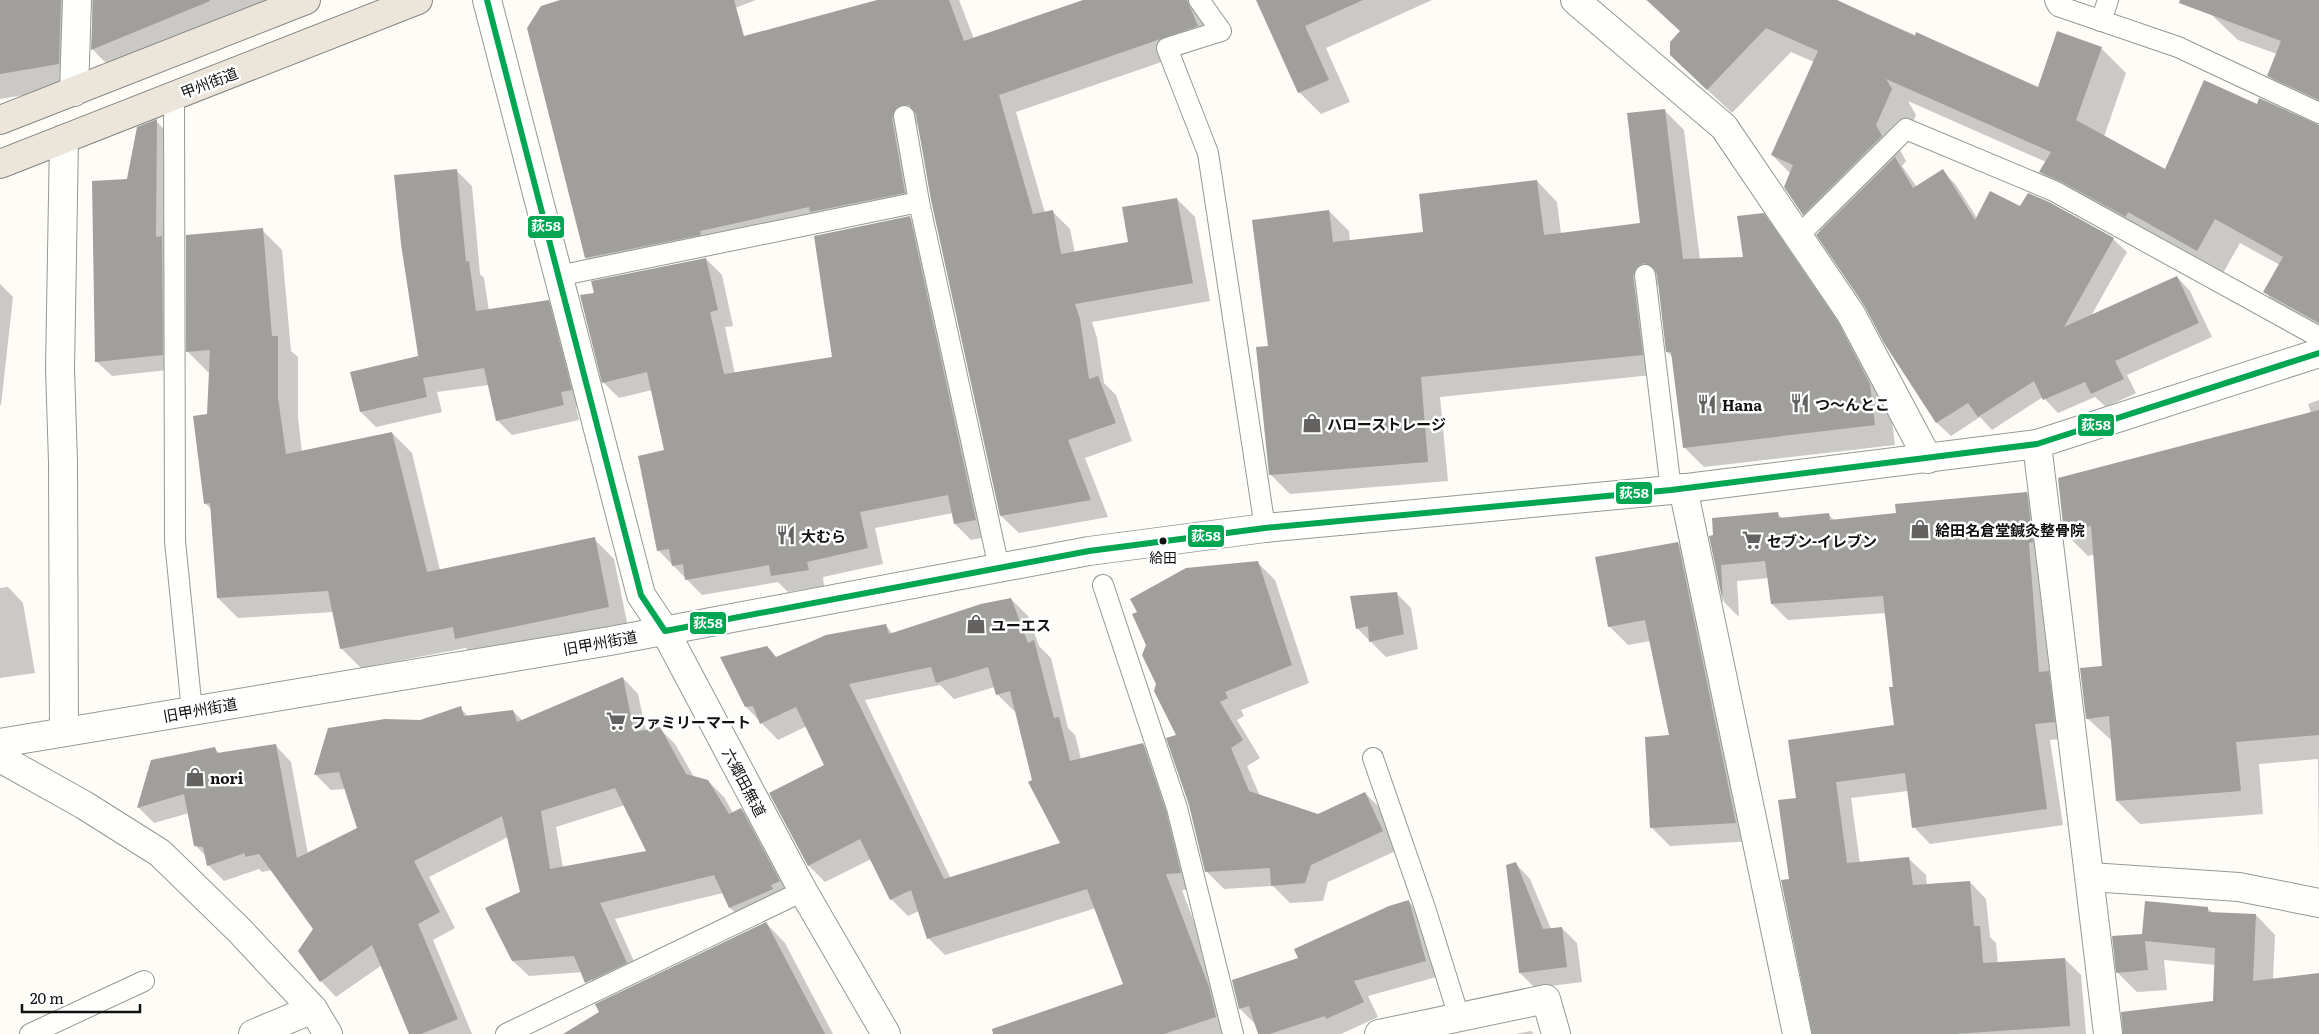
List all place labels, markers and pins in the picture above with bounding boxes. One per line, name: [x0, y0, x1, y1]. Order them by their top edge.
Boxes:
restaurant icon: つ～んとこ: [1789, 392, 1811, 414]
place label: つ～んとこ: [1815, 392, 1890, 415]
restaurant icon: Hana: [1696, 393, 1718, 415]
place label: Hana: [1722, 393, 1763, 416]
shop icon: ハローストレージ: [1301, 412, 1323, 434]
place label: ハローストレージ: [1327, 412, 1446, 435]
shop icon: 給田名倉堂鍼灸整骨院: [1909, 518, 1931, 540]
place label: 給田名倉堂鍼灸整骨院: [1935, 518, 2085, 541]
restaurant icon: 大むら: [775, 524, 797, 546]
place label: 大むら: [801, 524, 846, 547]
supermarket icon: セブン-イレブン: [1741, 529, 1763, 551]
place label: セブン-イレブン: [1767, 529, 1877, 552]
marker: 給田: [1158, 536, 1168, 546]
place label: 給田: [1149, 547, 1177, 567]
shop icon: ユーエス: [965, 613, 987, 635]
place label: ユーエス: [991, 613, 1051, 636]
supermarket icon: ファミリーマート: [605, 710, 627, 732]
place label: ファミリーマート: [631, 710, 751, 733]
shop icon: nori: [184, 766, 206, 788]
place label: nori: [210, 766, 244, 789]

